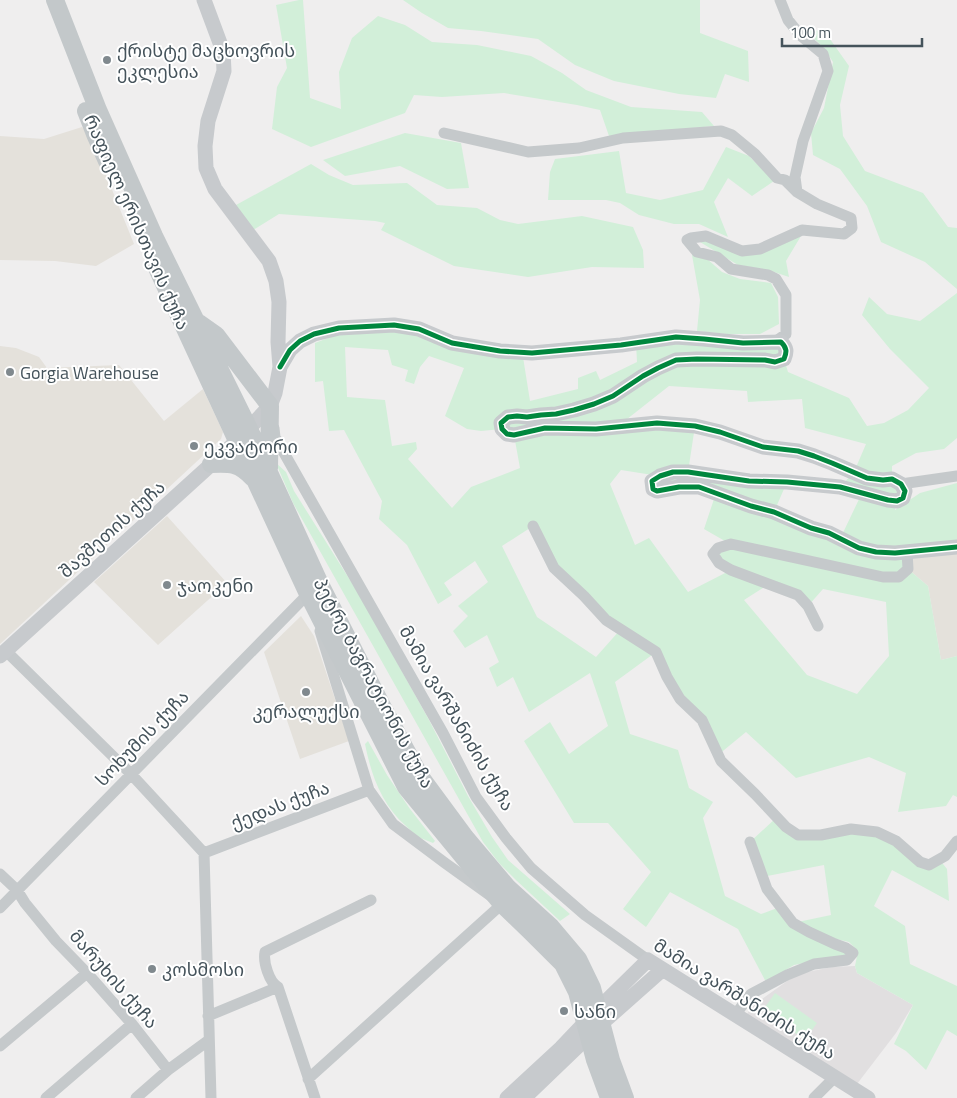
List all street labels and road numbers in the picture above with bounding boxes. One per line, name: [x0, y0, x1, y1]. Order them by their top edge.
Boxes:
street label: რაფიელ ერისთავის ქუჩა: [77, 110, 197, 334]
street label: შავშეთის ქუჩა: [53, 474, 171, 584]
street label: პეტრე ბაგრატიონის ქუჩა: [307, 573, 441, 793]
street label: მამია ვარშანიძის ქუჩა: [393, 620, 521, 816]
street label: სოხუმის ქუჩა: [89, 684, 195, 792]
street label: ქედას ქუჩა: [227, 774, 333, 836]
street label: მარუხის ქუჩა: [63, 923, 165, 1035]
street label: მამია ვარშანიძის ქუჩა: [649, 932, 841, 1066]

